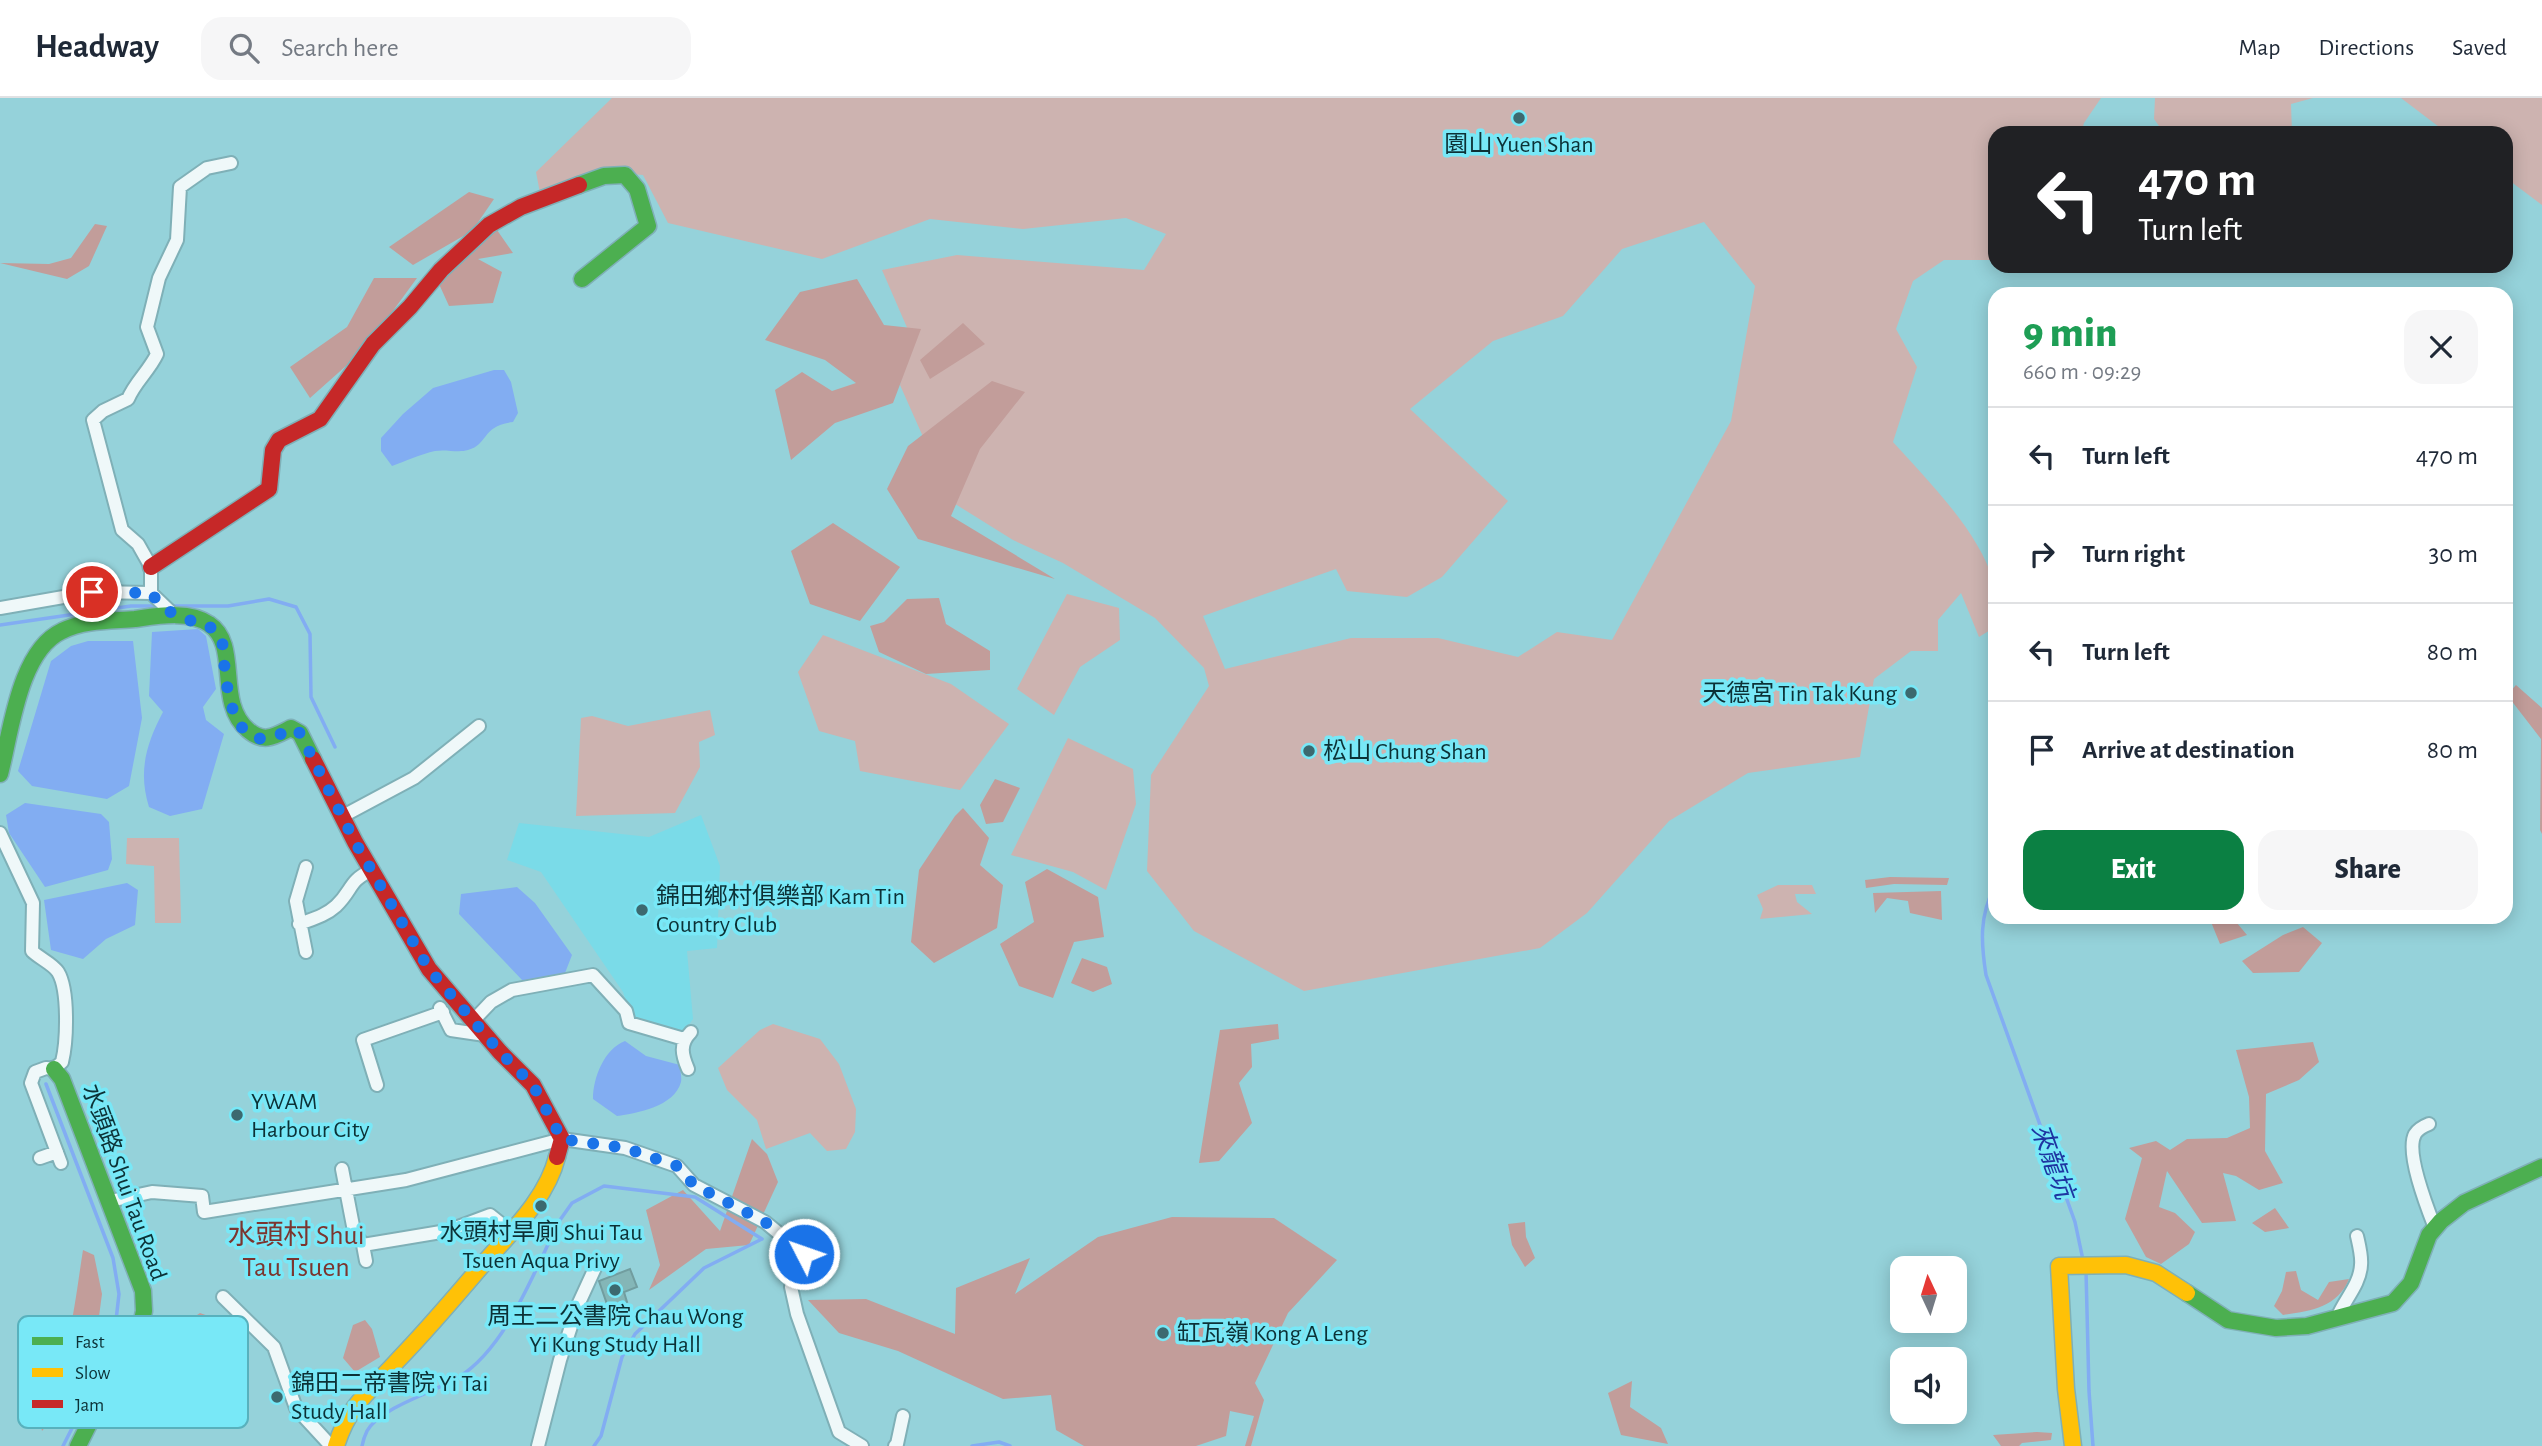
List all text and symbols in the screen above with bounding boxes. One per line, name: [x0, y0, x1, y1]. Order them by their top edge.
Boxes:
search box: [201, 17, 691, 80]
icon: search: [225, 29, 263, 67]
text: Headway: [35, 31, 159, 64]
text: Search here: [281, 35, 399, 61]
text: Map: [2238, 36, 2280, 60]
text: Directions: [2318, 36, 2414, 60]
text: Saved: [2452, 36, 2507, 60]
marker: 園山 Yuen Shan: [1511, 110, 1527, 126]
place label: 園山 Yuen Shan: [1444, 132, 1594, 157]
icon: left: [2023, 154, 2114, 245]
text: 470 m: [2138, 156, 2256, 205]
text: Turn left: [2138, 214, 2242, 246]
button: close: [2404, 310, 2478, 384]
text: 9 min: [2023, 312, 2118, 354]
text: 660 m · 09:29: [2023, 361, 2141, 384]
icon: left: [2023, 437, 2061, 475]
text: Turn left: [2082, 443, 2170, 469]
text: 470 m: [2416, 443, 2478, 469]
icon: right: [2023, 535, 2061, 573]
text: Turn right: [2082, 541, 2185, 567]
text: 30 m: [2428, 541, 2478, 567]
pin: [62, 562, 122, 622]
icon: arrive: [73, 573, 111, 611]
icon: left: [2023, 633, 2061, 671]
text: Turn left: [2082, 639, 2170, 665]
text: 80 m: [2427, 639, 2478, 665]
place label: 天德宮 Tin Tak Kung: [1702, 680, 1897, 706]
marker: 天德宮 Tin Tak Kung: [1903, 685, 1919, 701]
icon: arrive: [2023, 731, 2061, 769]
text: Arrive at destination: [2082, 737, 2295, 763]
text: 80 m: [2427, 737, 2478, 763]
place label: 松山 Chung Shan: [1323, 738, 1487, 764]
marker: 松山 Chung Shan: [1301, 743, 1317, 759]
button: Exit: [2023, 830, 2244, 910]
button: Share: [2258, 830, 2478, 910]
place label: 錦田鄉村俱樂部 Kam Tin Country Club: [656, 883, 905, 937]
marker: 錦田鄉村俱樂部 Kam Tin Country Club: [634, 902, 650, 918]
street label: 水頭路 Shui Tau Road: [77, 1080, 173, 1284]
place label: YWAM Harbour City: [251, 1090, 370, 1142]
marker: YWAM Harbour City: [229, 1107, 245, 1123]
water label: 來龍坑: [2027, 1120, 2081, 1206]
marker: 水頭村旱廁 Shui Tau Tsuen Aqua Privy: [533, 1198, 549, 1214]
position arrow: [767, 1217, 841, 1291]
place label: 水頭村旱廁 Shui Tau Tsuen Aqua Privy: [439, 1219, 643, 1273]
district label: 水頭村 Shui Tau Tsuen: [227, 1220, 365, 1282]
north arrow: [1890, 1256, 1967, 1334]
map controls: [1890, 1256, 1967, 1424]
marker: 周王二公書院 Chau Wong Yi Kung Study Hall: [607, 1282, 623, 1298]
place label: 周王二公書院 Chau Wong Yi Kung Study Hall: [487, 1303, 743, 1357]
legend: [18, 1316, 248, 1428]
place label: 缸瓦嶺 Kong A Leng: [1177, 1320, 1368, 1346]
marker: 缸瓦嶺 Kong A Leng: [1155, 1325, 1171, 1341]
text: Fast: [75, 1333, 105, 1352]
button: sound: [1890, 1347, 1967, 1424]
text: Slow: [75, 1364, 111, 1383]
place label: 錦田二帝書院 Yi Tai Study Hall: [291, 1370, 488, 1424]
marker: 錦田二帝書院 Yi Tai Study Hall: [269, 1389, 285, 1405]
text: Jam: [75, 1396, 104, 1415]

